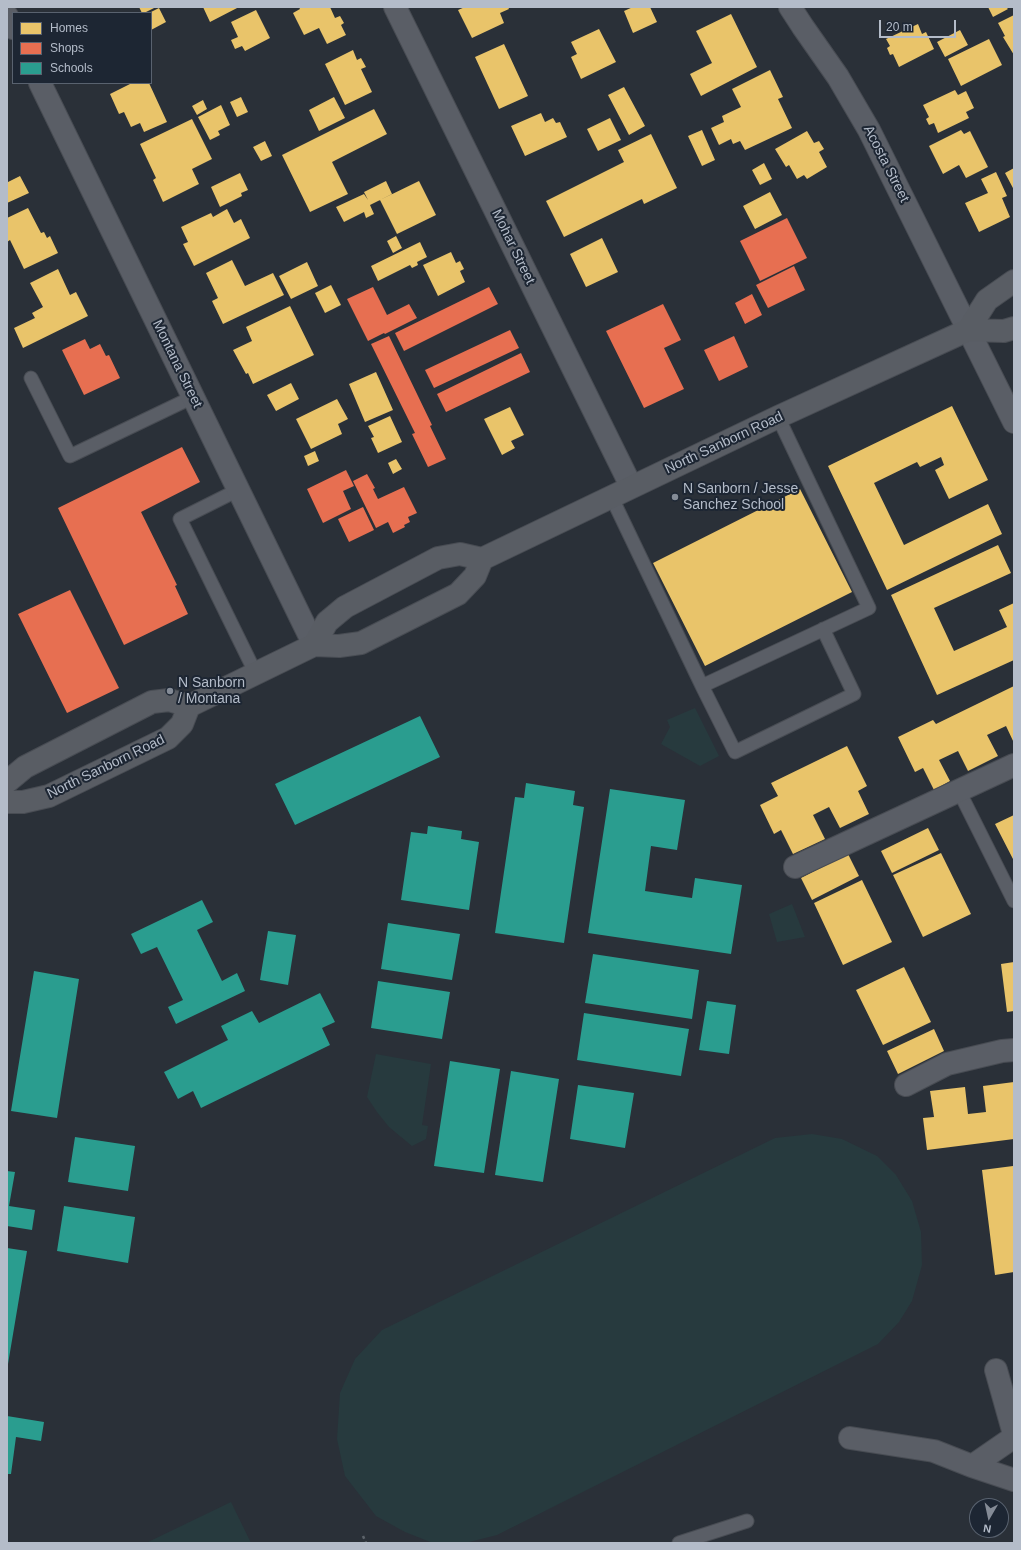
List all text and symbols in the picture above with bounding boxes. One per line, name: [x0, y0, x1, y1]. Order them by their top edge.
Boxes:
legend: [12, 12, 152, 84]
scale bar: [881, 12, 958, 38]
text: 20 m: [886, 20, 913, 34]
text: Homes: [50, 21, 88, 35]
text: Shops: [50, 41, 84, 55]
text: Schools: [50, 61, 93, 75]
street label: Acosta Street: [859, 123, 913, 205]
street label: Mohar Street: [488, 207, 538, 287]
street label: Montana Street: [148, 317, 206, 411]
street label: North Sanborn Road: [662, 408, 786, 478]
place label: N Sanborn / Jesse Sanchez School: [683, 481, 798, 514]
marker: N Sanborn / Jesse Sanchez School: [670, 492, 680, 502]
place label: N Sanborn / Montana: [178, 675, 245, 708]
marker: N Sanborn / Montana: [165, 686, 175, 696]
street label: North Sanborn Road: [45, 731, 167, 803]
north arrow: [969, 1498, 1009, 1538]
text: N: [982, 1522, 992, 1535]

